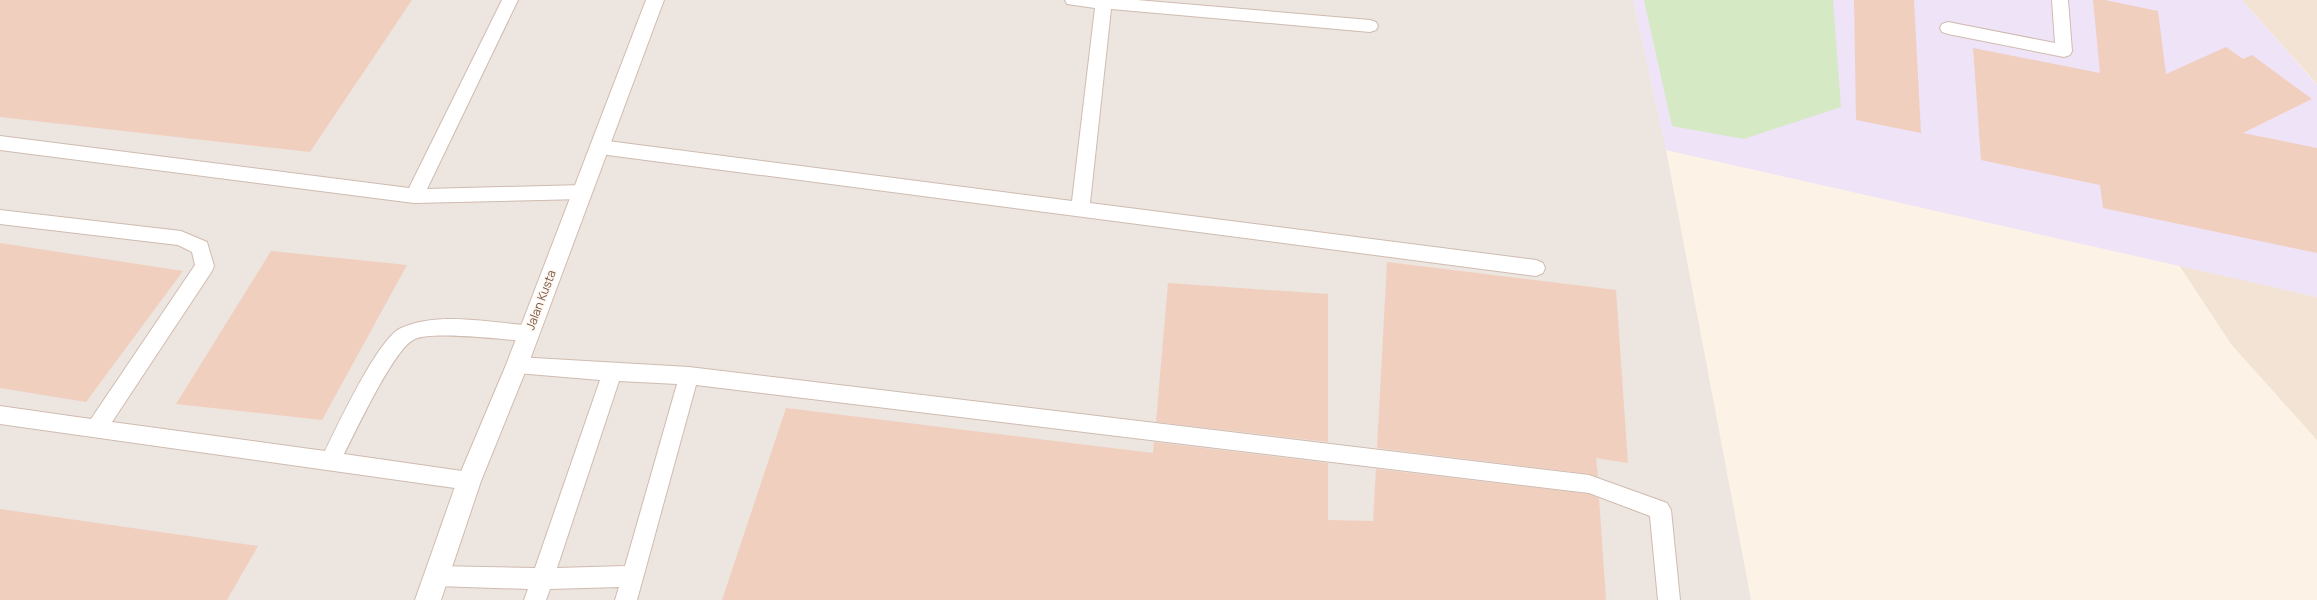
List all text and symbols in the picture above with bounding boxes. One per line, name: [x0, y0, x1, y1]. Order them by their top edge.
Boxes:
street label: Jalan Kusta: [521, 267, 560, 332]

